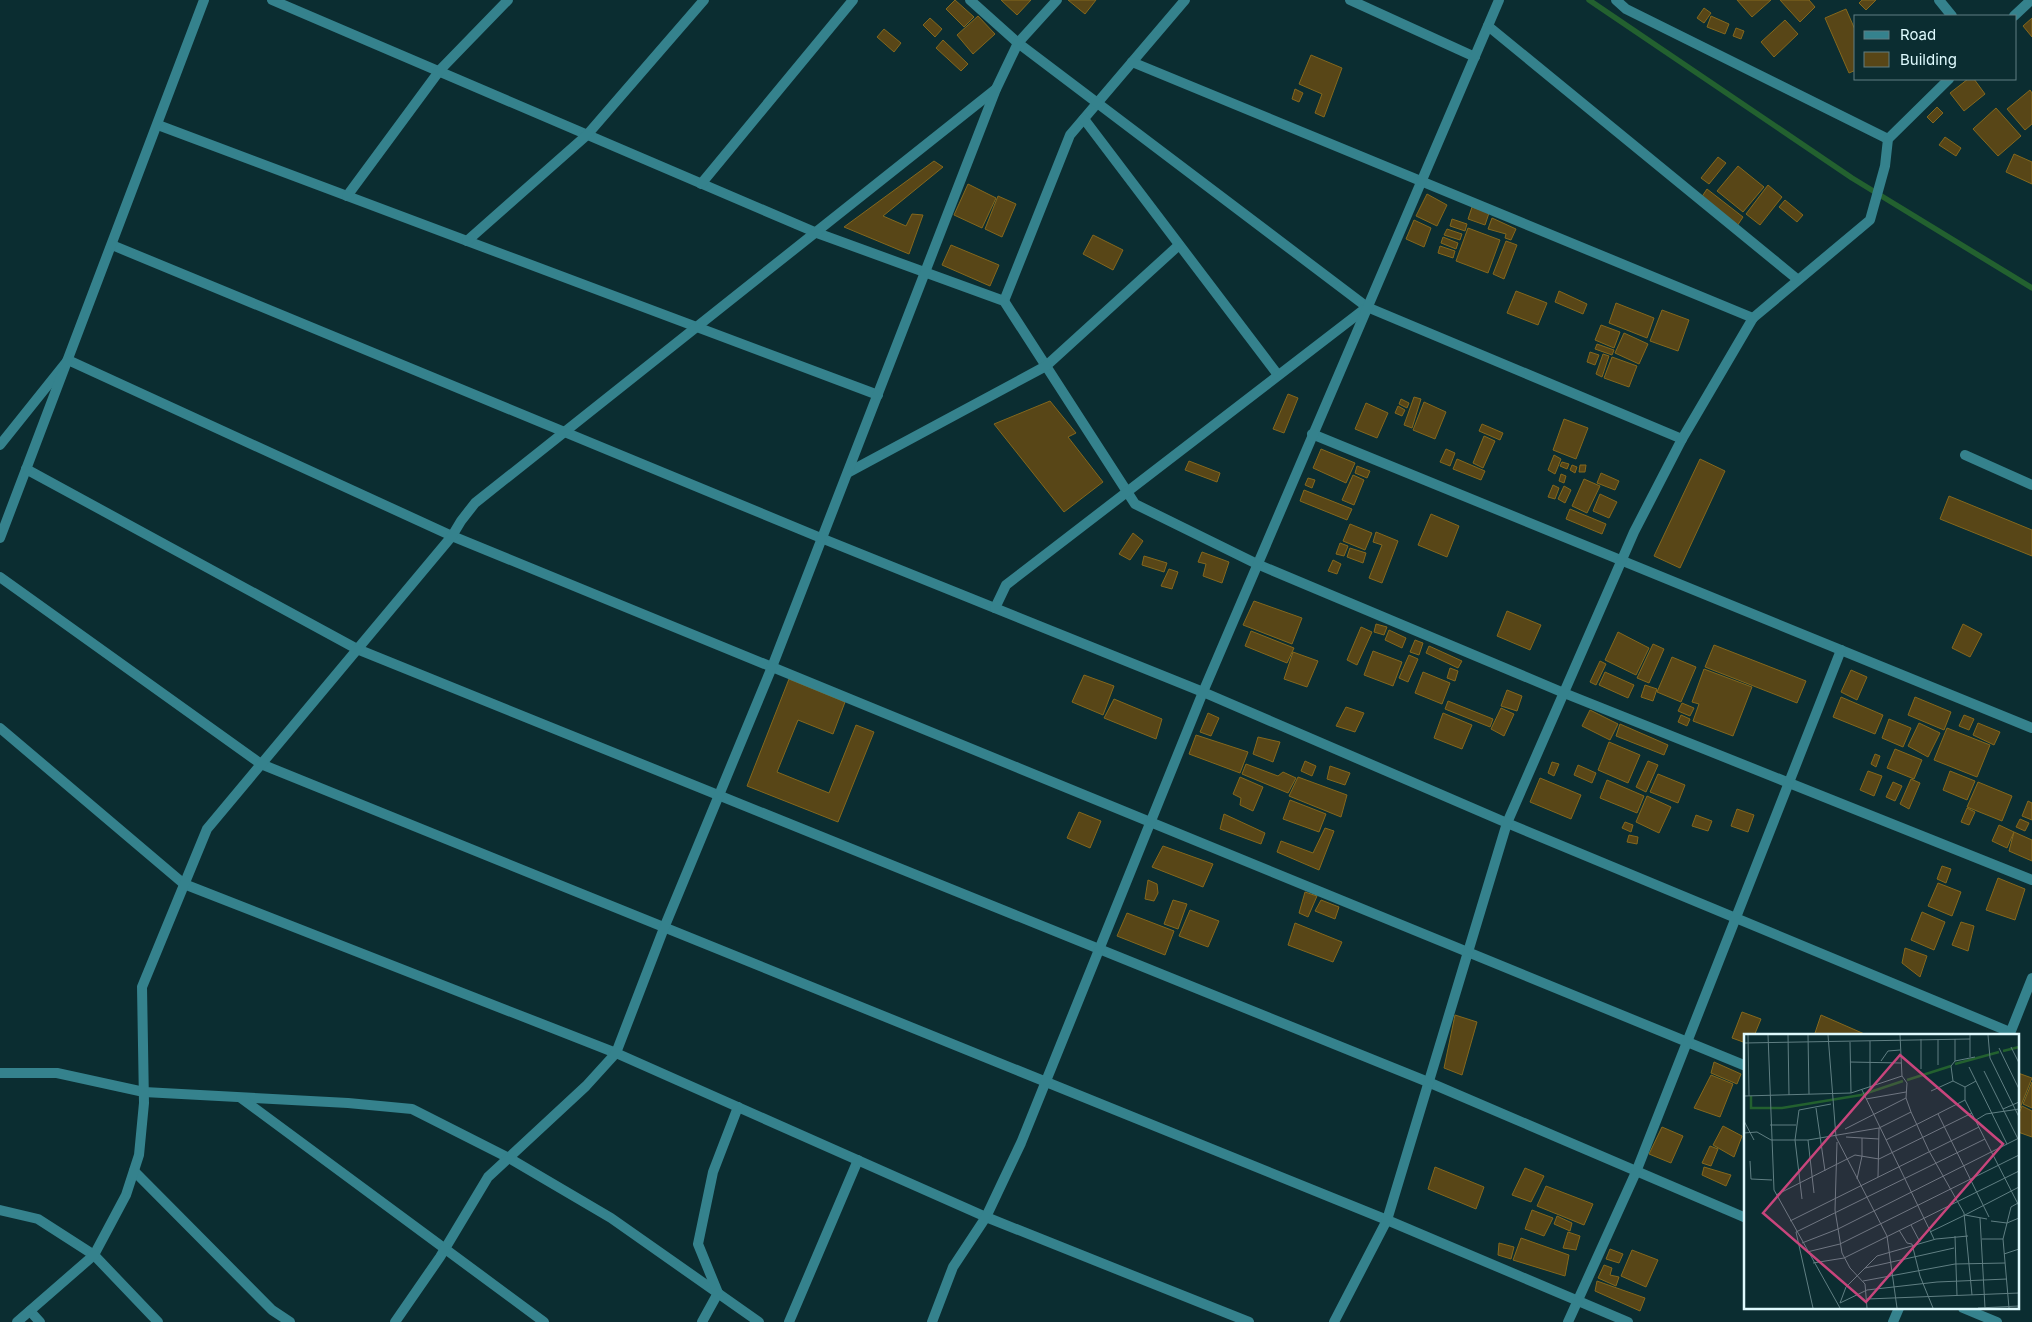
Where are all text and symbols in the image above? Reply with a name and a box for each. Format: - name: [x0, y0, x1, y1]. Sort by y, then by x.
- legend: [1854, 15, 2017, 80]
- text: Road: [1900, 25, 1936, 44]
- text: Building: [1900, 50, 1957, 69]
- inset map: [1744, 1034, 2020, 1310]

